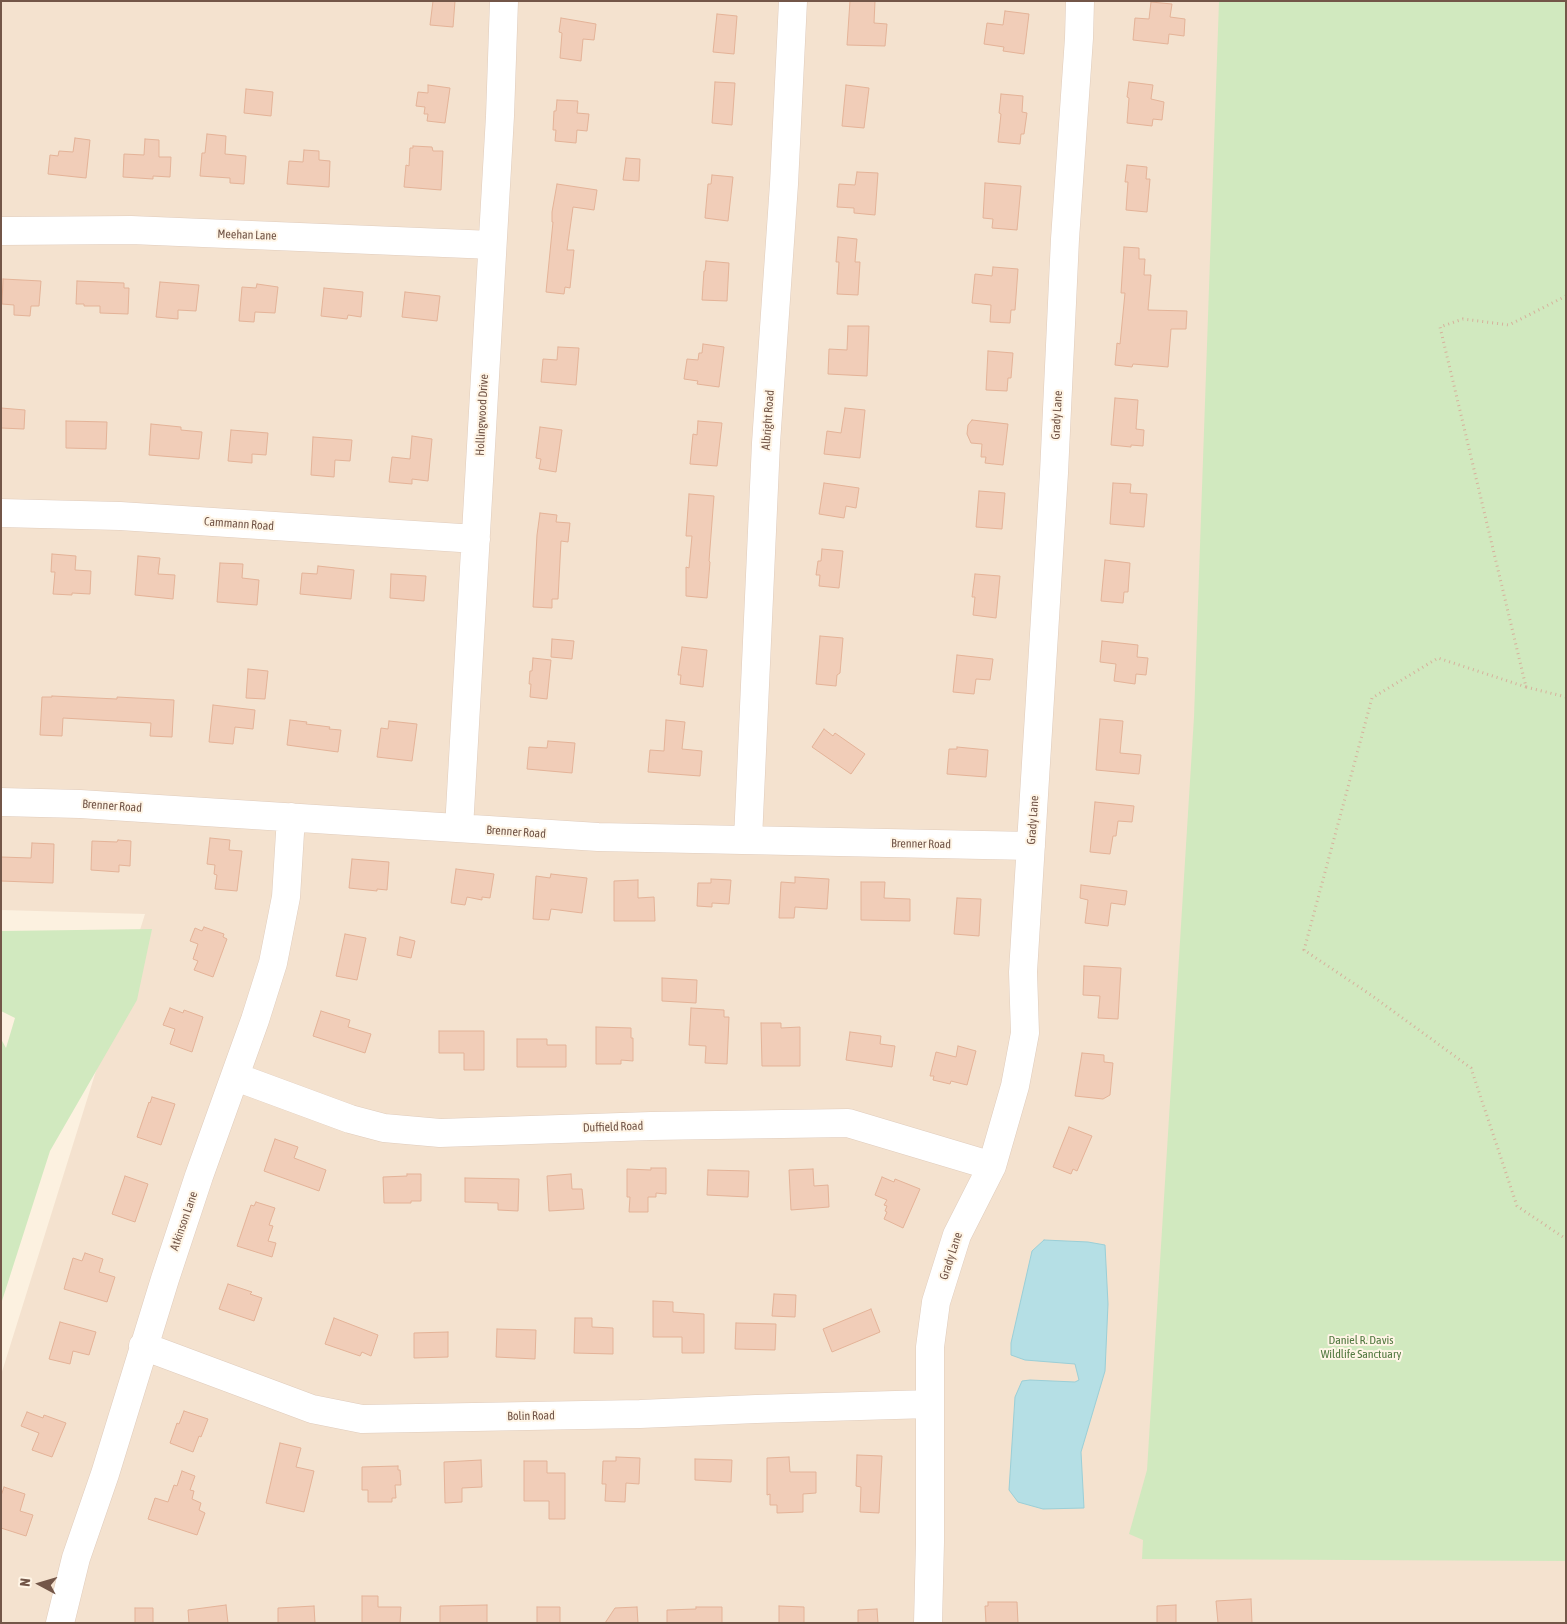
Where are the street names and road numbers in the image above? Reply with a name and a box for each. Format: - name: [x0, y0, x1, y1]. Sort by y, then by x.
- street label: Meehan Lane: [217, 227, 277, 243]
- street label: Hollingwood Drive: [473, 374, 491, 456]
- street label: Albright Road: [759, 390, 777, 450]
- street label: Grady Lane: [1049, 390, 1065, 440]
- street label: Cammann Road: [204, 514, 274, 534]
- street label: Grady Lane: [1024, 795, 1042, 845]
- street label: Brenner Road: [82, 797, 142, 815]
- street label: Brenner Road: [486, 823, 546, 841]
- street label: Brenner Road: [891, 836, 951, 852]
- street label: Duffield Road: [583, 1119, 643, 1135]
- street label: Atkinson Lane: [167, 1190, 201, 1252]
- street label: Grady Lane: [937, 1230, 965, 1282]
- street label: Bolin Road: [507, 1408, 555, 1424]

